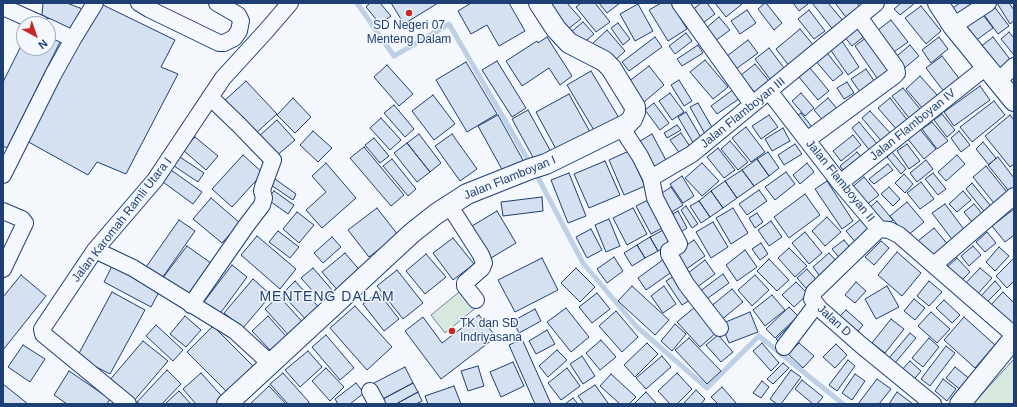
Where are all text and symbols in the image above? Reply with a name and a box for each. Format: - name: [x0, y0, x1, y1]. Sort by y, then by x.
- marker: SD Negeri 07 Menteng Dalam: [404, 8, 414, 18]
- north arrow: [16, 16, 56, 56]
- place label: SD Negeri 07 Menteng Dalam: [367, 19, 451, 47]
- text: N: [36, 37, 50, 52]
- street label: Jalan Flamboyan III: [698, 74, 788, 152]
- street label: Jalan Flamboyan IV: [867, 86, 959, 164]
- street label: Jalan Flamboyan II: [803, 137, 877, 225]
- street label: Jalan Flamboyan I: [462, 153, 558, 203]
- street label: Jalan Karomah Ramli Utara I: [69, 155, 175, 285]
- district label: MENTENG DALAM: [259, 289, 395, 305]
- street label: Jalan D: [814, 302, 854, 340]
- place label: TK dan SD Indriyasana: [460, 317, 522, 345]
- marker: TK dan SD Indriyasana: [447, 326, 457, 336]

